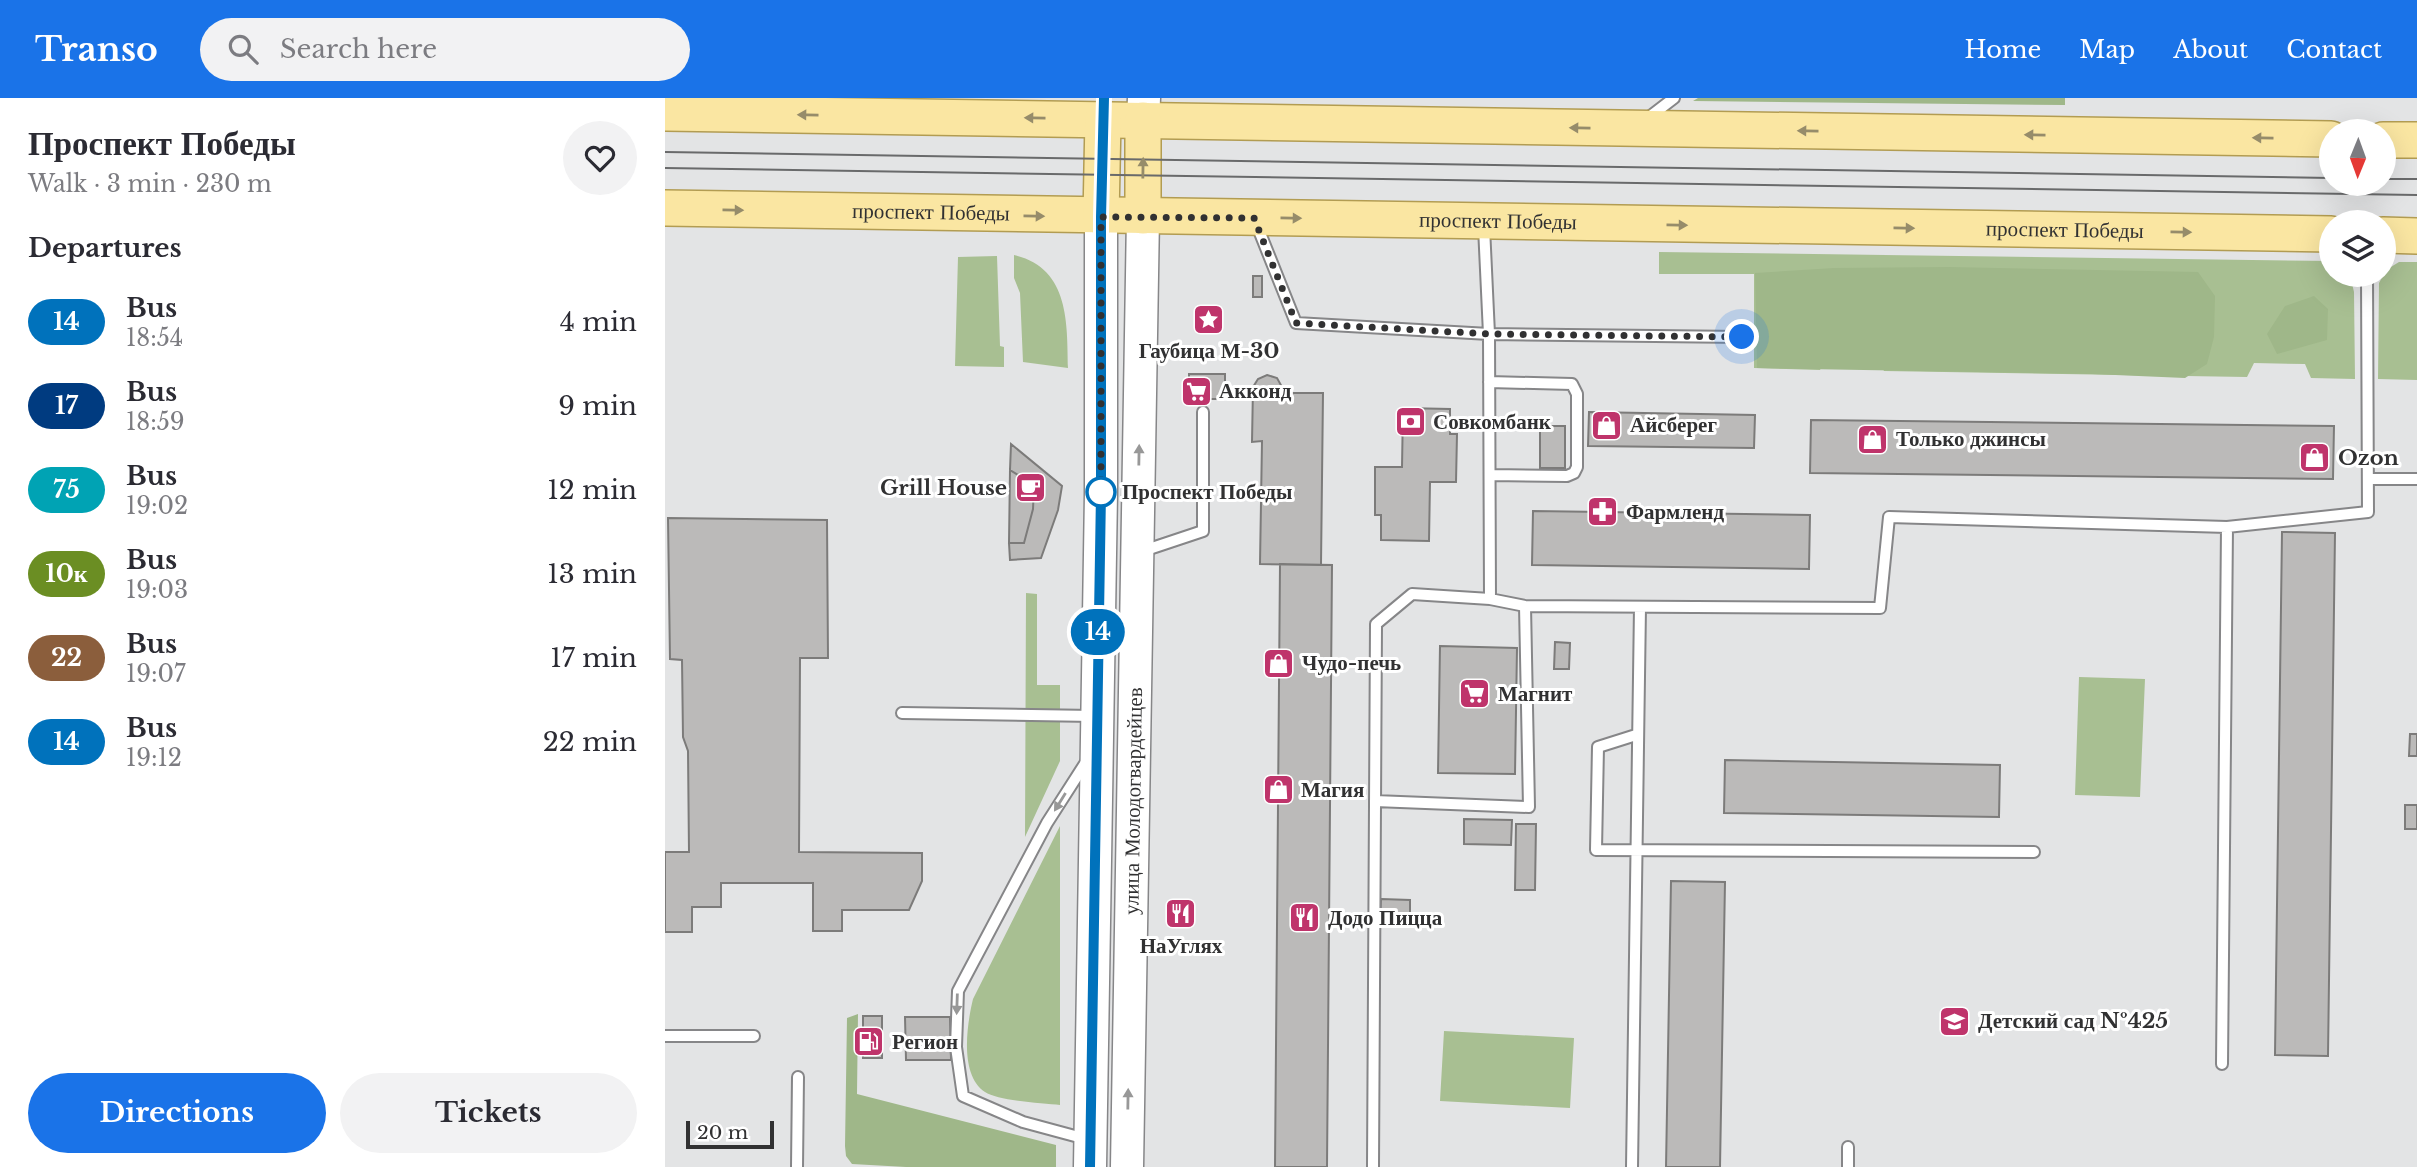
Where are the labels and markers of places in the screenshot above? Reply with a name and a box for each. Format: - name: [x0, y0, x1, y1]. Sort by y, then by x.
- place icon: Гаубица М-30: [1192, 302, 1226, 336]
- place label: Гаубица М-30: [1139, 338, 1279, 364]
- supermarket icon: Акконд: [1179, 374, 1213, 408]
- place label: Акконд: [1219, 378, 1292, 404]
- bank icon: Совкомбанк: [1393, 405, 1427, 439]
- shop icon: Айсберег: [1590, 408, 1624, 442]
- place label: Совкомбанк: [1433, 409, 1552, 435]
- place label: Айсберег: [1630, 412, 1717, 438]
- shop icon: Только джинсы: [1856, 422, 1890, 456]
- place label: Только джинсы: [1896, 426, 2046, 452]
- shop icon: Ozon: [2298, 441, 2332, 475]
- place label: Ozon: [2338, 445, 2399, 471]
- cafe icon: Grill House: [1013, 471, 1047, 505]
- place label: Grill House: [880, 475, 1007, 501]
- marker: Проспект Победы: [1086, 477, 1116, 507]
- place label: Проспект Победы: [1122, 479, 1292, 505]
- pharmacy icon: Фармленд: [1586, 495, 1620, 529]
- place label: Фармленд: [1626, 499, 1724, 525]
- shop icon: Чудо-печь: [1262, 646, 1296, 680]
- place label: Чудо-печь: [1302, 650, 1401, 676]
- supermarket icon: Магнит: [1458, 677, 1492, 711]
- place label: Магнит: [1498, 681, 1573, 707]
- shop icon: Магия: [1261, 773, 1295, 807]
- place label: Магия: [1301, 777, 1364, 803]
- restaurant icon: НаУглях: [1164, 897, 1198, 931]
- restaurant icon: Додо Пицца: [1288, 901, 1322, 935]
- place label: Додо Пицца: [1328, 905, 1443, 931]
- place label: НаУглях: [1140, 933, 1223, 959]
- school or university icon: Детский сад №425: [1938, 1004, 1972, 1038]
- place label: Детский сад №425: [1978, 1008, 2168, 1034]
- fuel station icon: Регион: [852, 1025, 886, 1059]
- place label: Регион: [892, 1029, 958, 1055]

